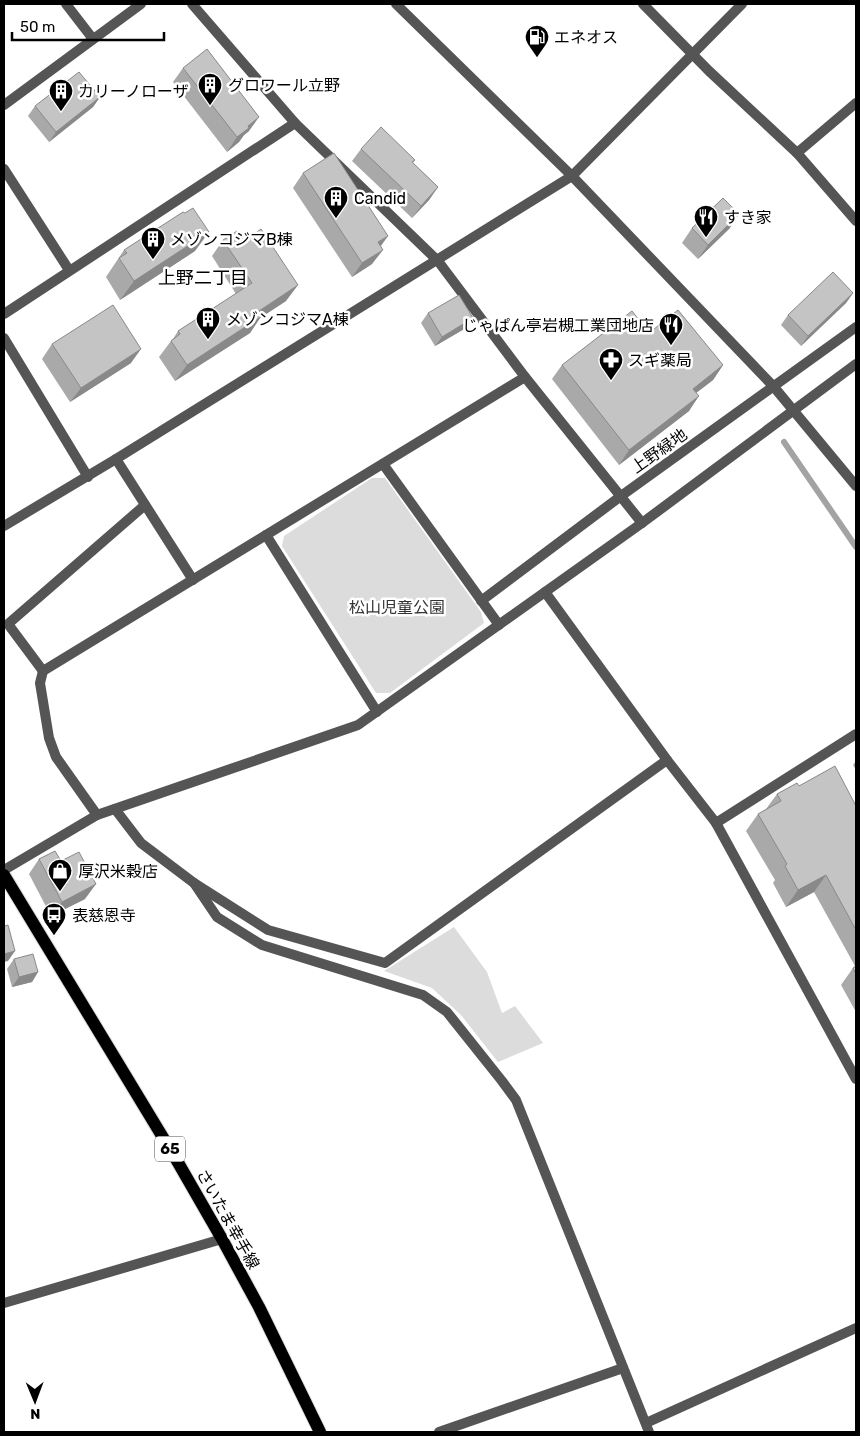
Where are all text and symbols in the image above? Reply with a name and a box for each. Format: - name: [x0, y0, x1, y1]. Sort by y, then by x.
- scale bar: [12, 10, 165, 42]
- text: 50 m: [20, 18, 55, 36]
- fuel station icon: エネオス: [524, 24, 550, 58]
- place label: エネオス: [554, 28, 618, 47]
- building icon: グロワール立野: [197, 72, 223, 106]
- place label: グロワール立野: [228, 76, 340, 95]
- building icon: カリーノローザ: [48, 78, 74, 112]
- place label: カリーノローザ: [78, 82, 189, 101]
- building icon: Candid: [323, 185, 349, 219]
- place label: Candid: [354, 189, 406, 208]
- restaurant icon: すき家: [693, 204, 719, 238]
- place label: すき家: [724, 208, 772, 227]
- building icon: メゾンコジマB棟: [140, 226, 166, 260]
- place label: メゾンコジマB棟: [170, 230, 293, 249]
- district label: 上野二丁目: [158, 267, 248, 289]
- building icon: メゾンコジマA棟: [195, 306, 221, 340]
- place label: メゾンコジマA棟: [226, 310, 349, 329]
- restaurant icon: じゃぱん亭岩槻工業団地店: [658, 312, 684, 346]
- place label: じゃぱん亭岩槻工業団地店: [462, 316, 654, 335]
- pharmacy icon: スギ薬局: [598, 347, 624, 381]
- place label: スギ薬局: [628, 351, 692, 370]
- street label: 上野緑地: [627, 425, 691, 477]
- park label: 松山児童公園: [349, 598, 445, 617]
- shop icon: 厚沢米穀店: [47, 858, 73, 892]
- place label: 厚沢米穀店: [78, 862, 158, 881]
- bus stop icon: 表慈恩寺: [41, 902, 67, 936]
- place label: 表慈恩寺: [72, 906, 136, 925]
- road number: 65: [155, 1136, 185, 1162]
- street label: さいたま幸手線: [193, 1166, 263, 1272]
- north arrow: [10, 1376, 60, 1426]
- text: N: [30, 1405, 40, 1422]

